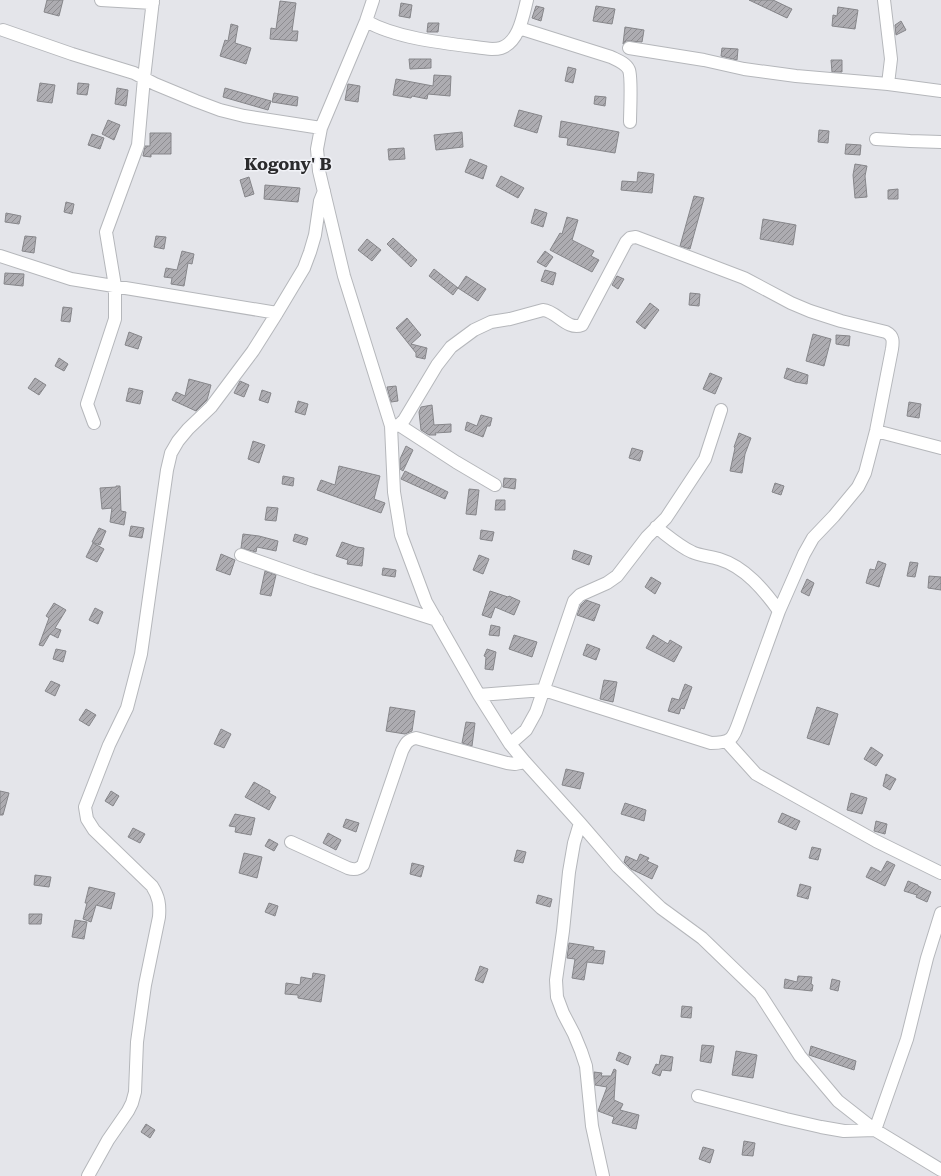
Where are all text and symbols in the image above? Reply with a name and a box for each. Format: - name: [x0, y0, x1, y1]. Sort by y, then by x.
- district label: Kogony' B: [244, 154, 332, 174]

